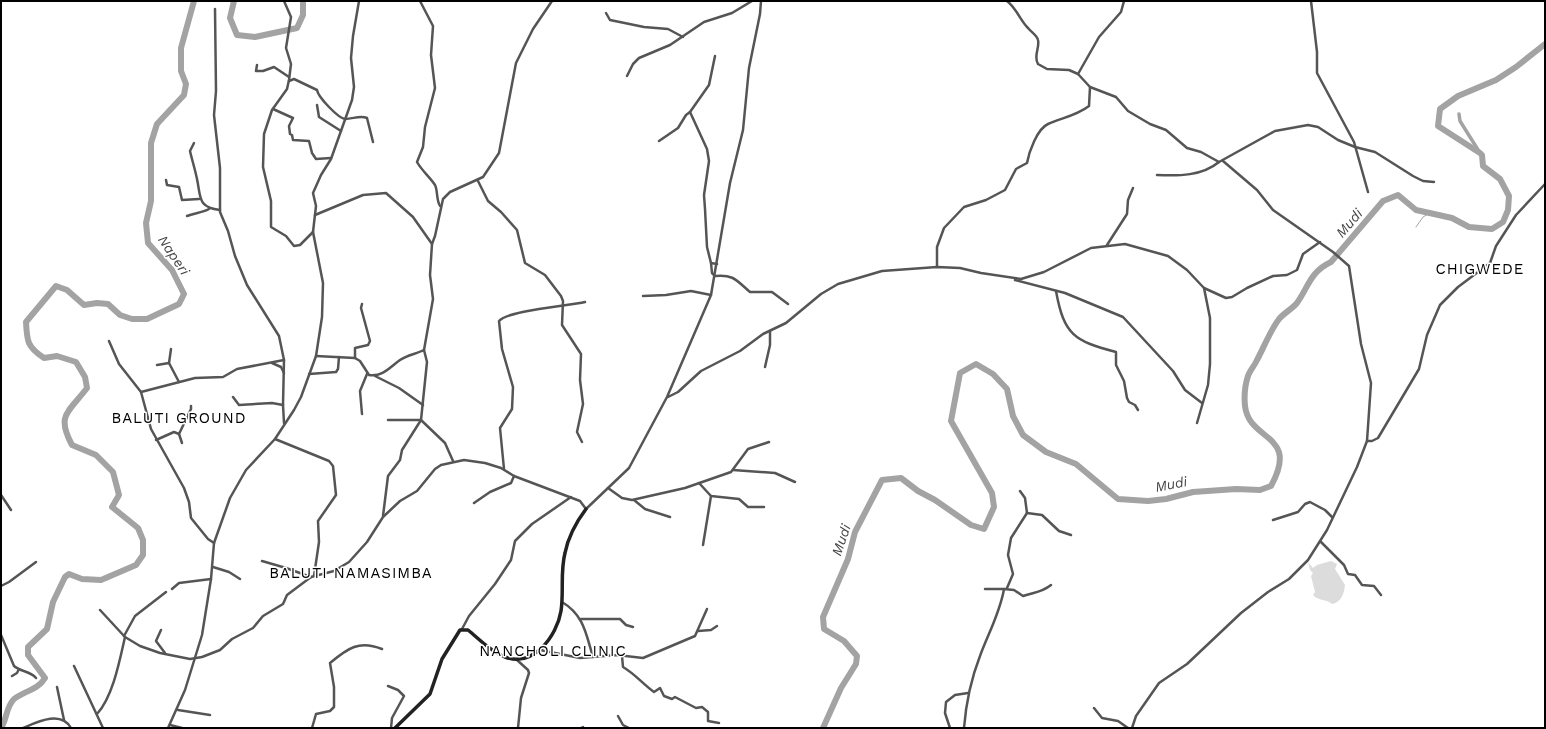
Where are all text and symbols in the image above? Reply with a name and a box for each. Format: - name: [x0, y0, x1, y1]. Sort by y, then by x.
- water label: Mudi: [1332, 205, 1366, 240]
- water label: Naperi: [155, 232, 193, 278]
- district label: CHIGWEDE: [1436, 260, 1524, 278]
- district label: BALUTI GROUND: [112, 409, 246, 427]
- water label: Mudi: [1154, 473, 1189, 495]
- water label: Mudi: [828, 522, 854, 558]
- district label: BALUTI NAMASIMBA: [269, 564, 433, 582]
- district label: NANCHOLI CLINIC: [479, 642, 627, 660]

